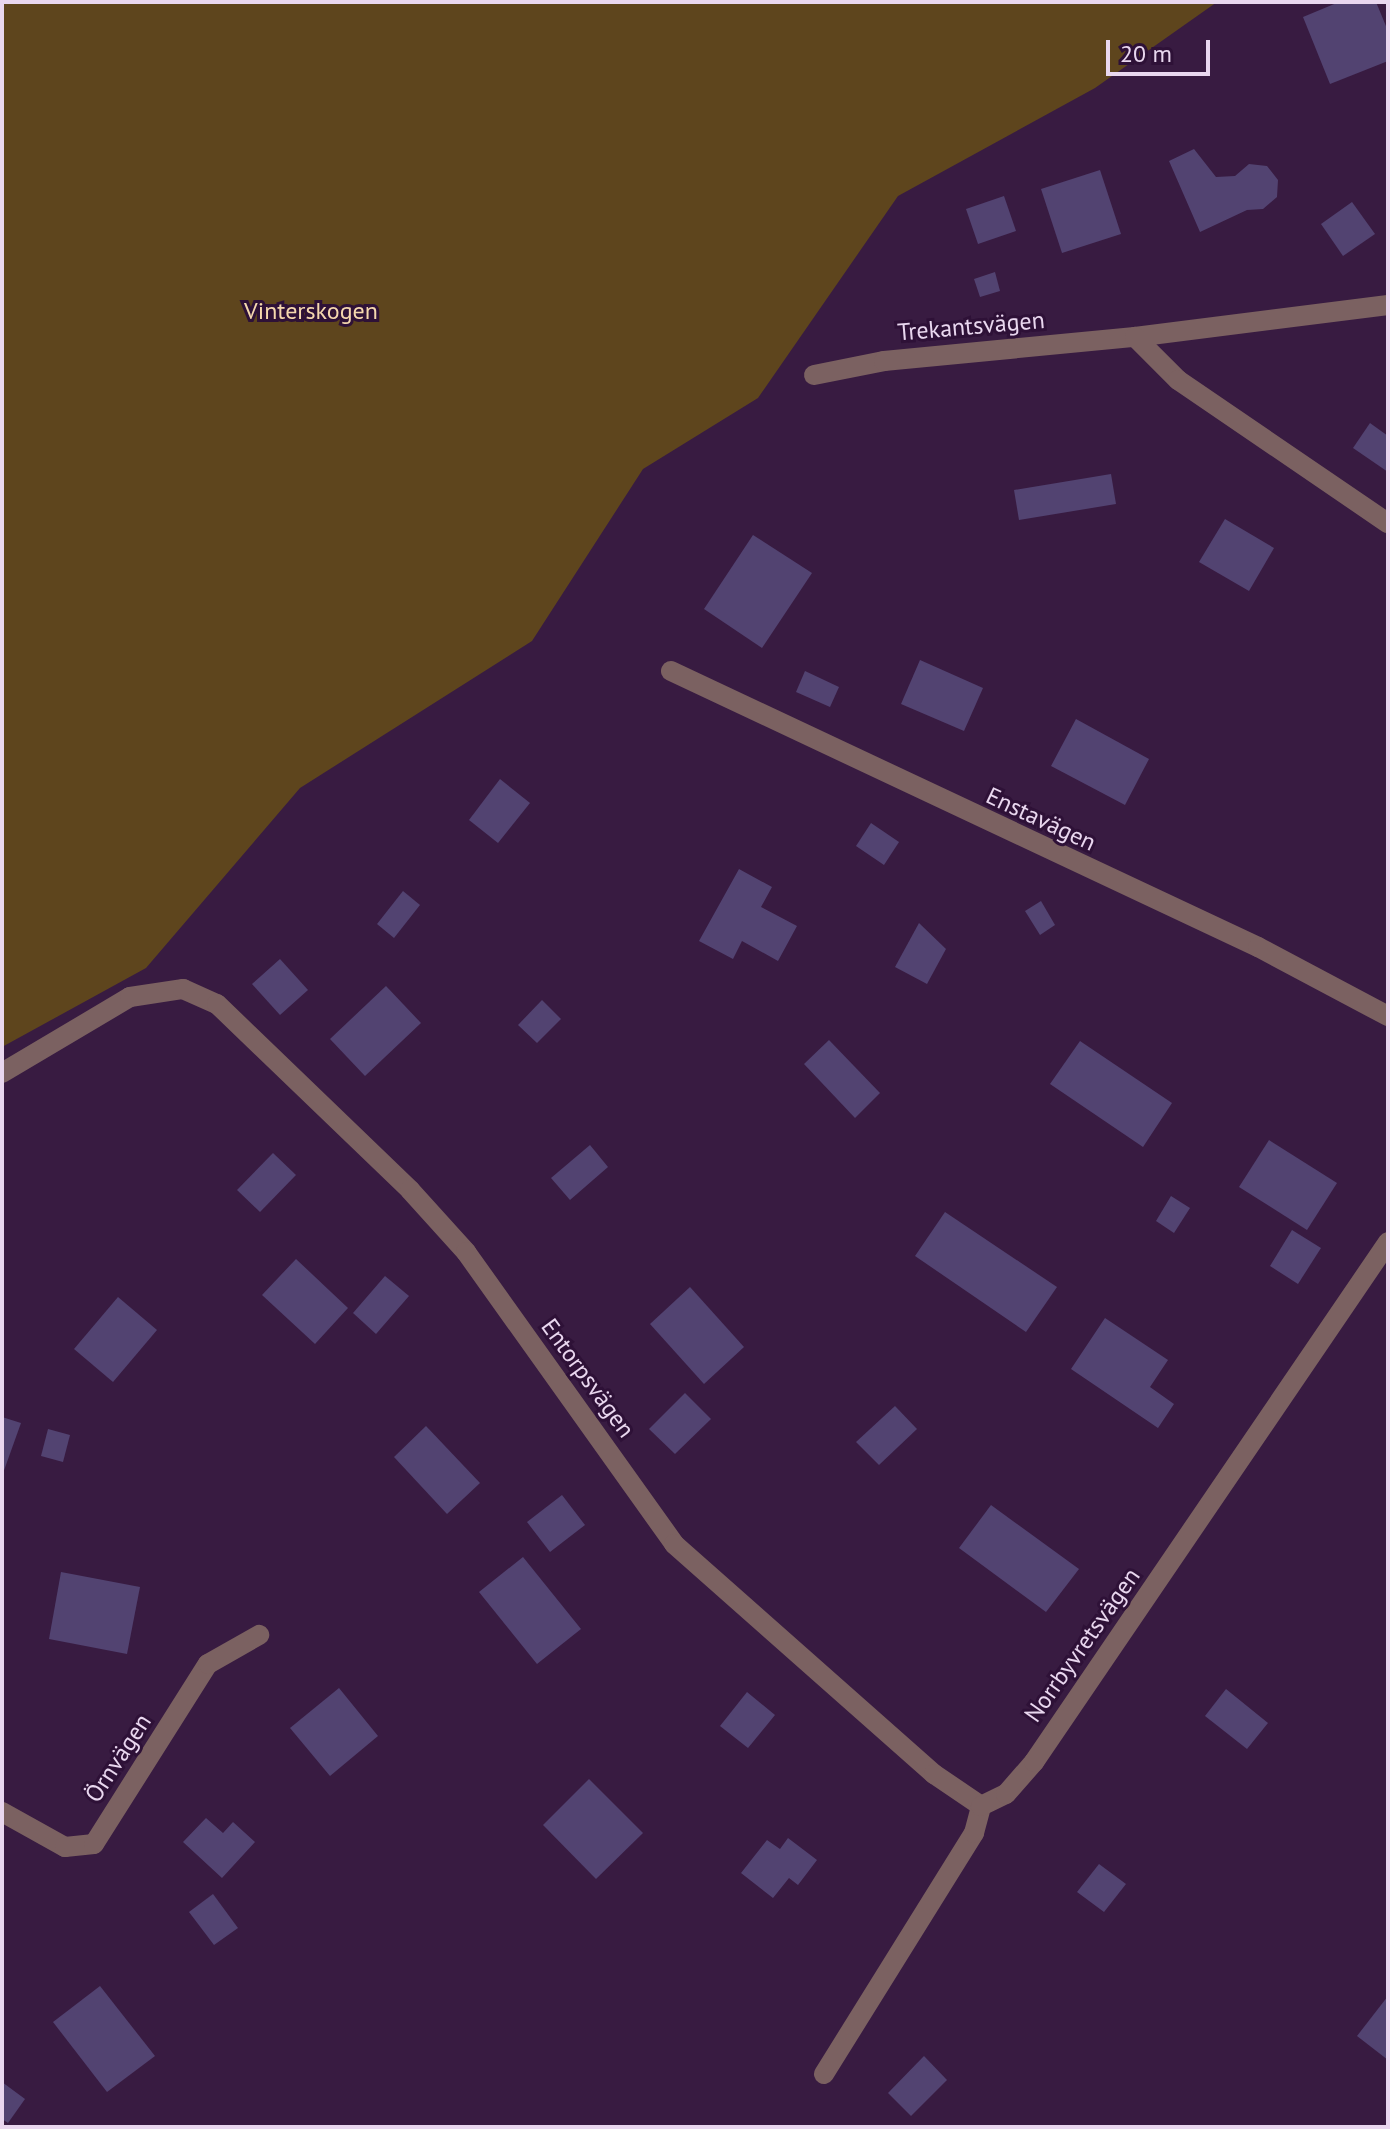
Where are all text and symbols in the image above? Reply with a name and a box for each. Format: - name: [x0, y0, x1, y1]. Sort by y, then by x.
- scale bar: [1110, 24, 1214, 74]
- text: 20 m: [1120, 38, 1172, 69]
- park label: Vinterskogen: [244, 297, 378, 325]
- street label: Trekantsvägen: [896, 305, 1046, 347]
- street label: Enstavägen: [982, 781, 1100, 857]
- street label: Entorpsvägen: [535, 1313, 641, 1443]
- street label: Norrbyvretsvägen: [1018, 1563, 1146, 1727]
- street label: Örnvägen: [79, 1708, 157, 1808]

